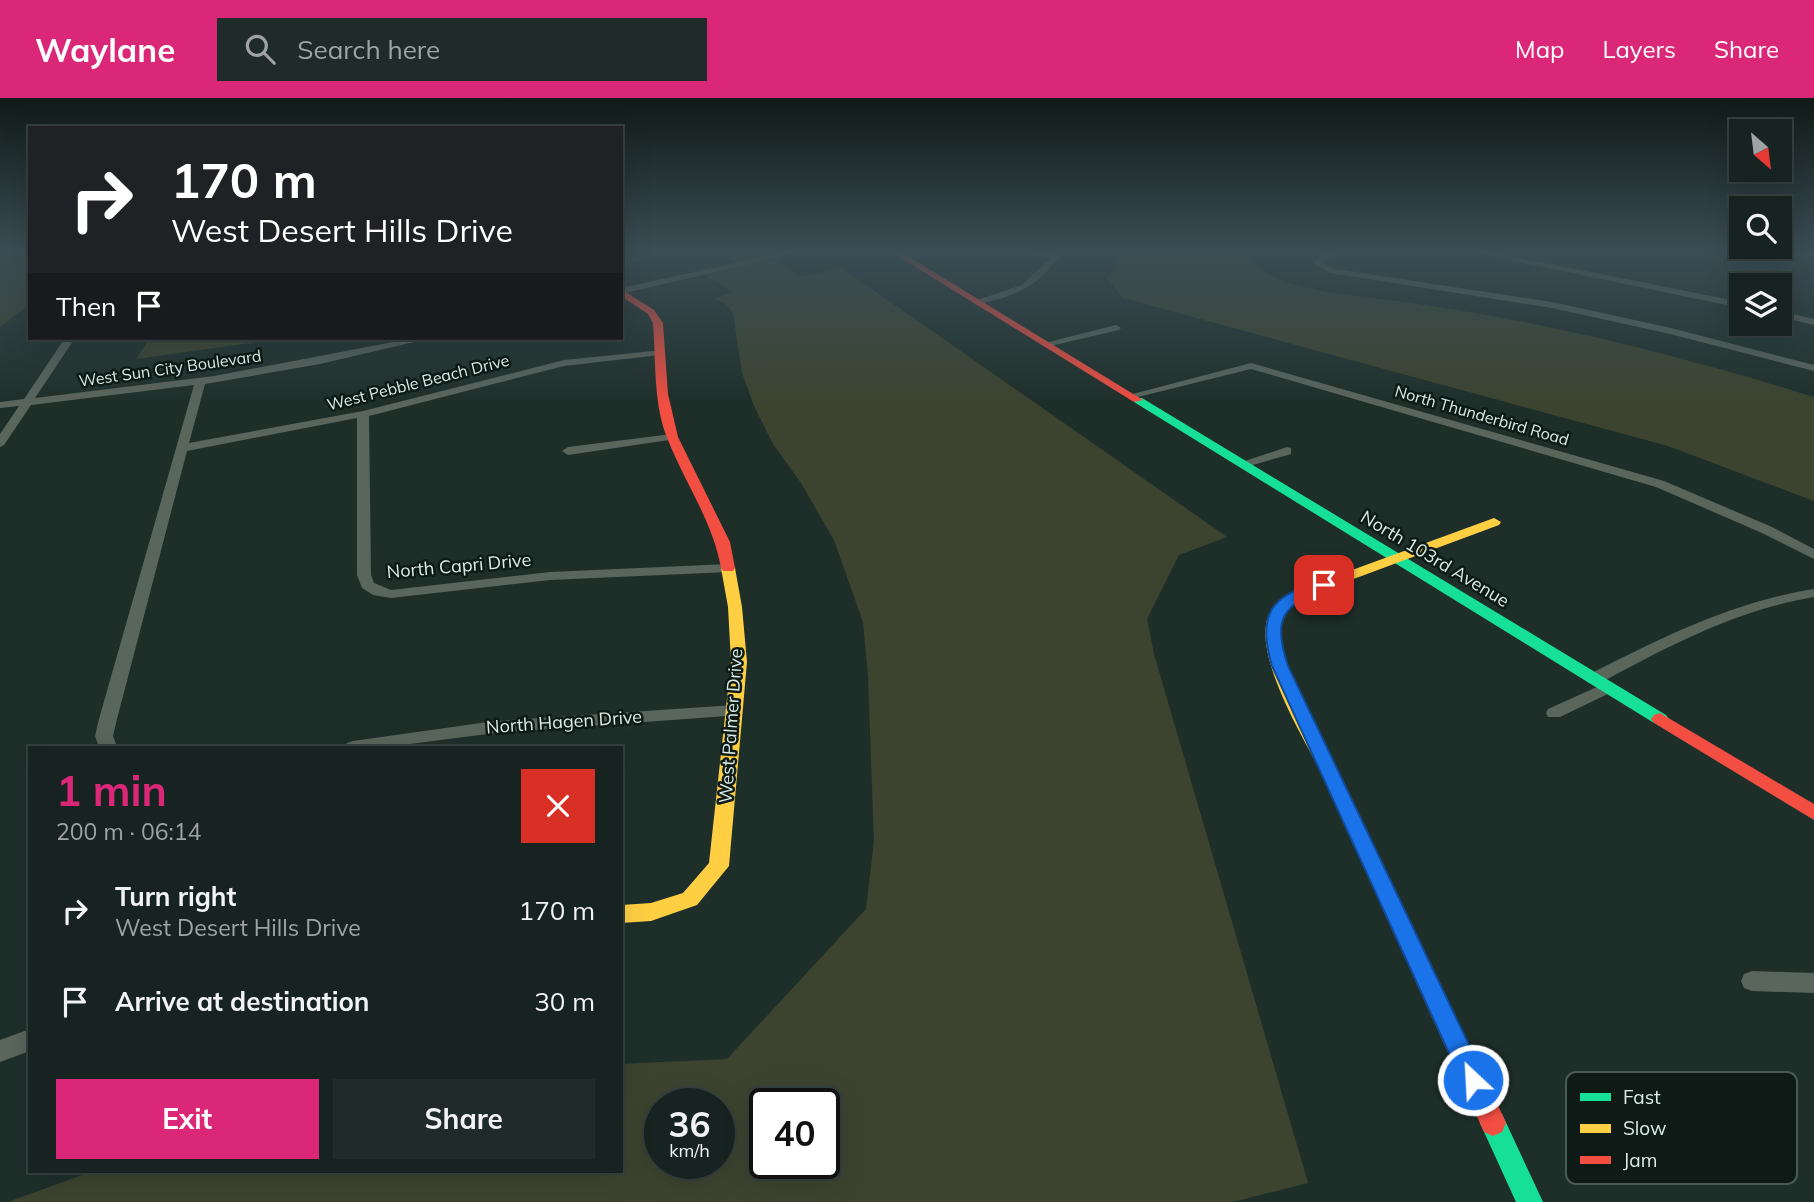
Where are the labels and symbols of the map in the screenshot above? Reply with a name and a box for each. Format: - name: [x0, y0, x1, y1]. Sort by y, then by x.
- north arrow: [1729, 119, 1792, 182]
- street label: West Sun City Boulevard: [78, 345, 262, 391]
- street label: West Pebble Beach Drive: [325, 350, 511, 414]
- street label: North Thunderbird Road: [1393, 381, 1571, 449]
- street label: North 103rd Avenue: [1357, 505, 1514, 612]
- street label: North Capri Drive: [386, 548, 532, 583]
- pin: [1294, 555, 1354, 615]
- street label: West Palmer Drive: [714, 648, 747, 804]
- street label: North Hagen Drive: [485, 705, 643, 738]
- position arrow: [1436, 1043, 1510, 1117]
- legend: [1566, 1072, 1797, 1184]
- text: Fast: [1623, 1085, 1661, 1109]
- speed limit sign: 40: [749, 1088, 840, 1179]
- text: Slow: [1623, 1116, 1667, 1140]
- text: Jam: [1623, 1148, 1657, 1172]

